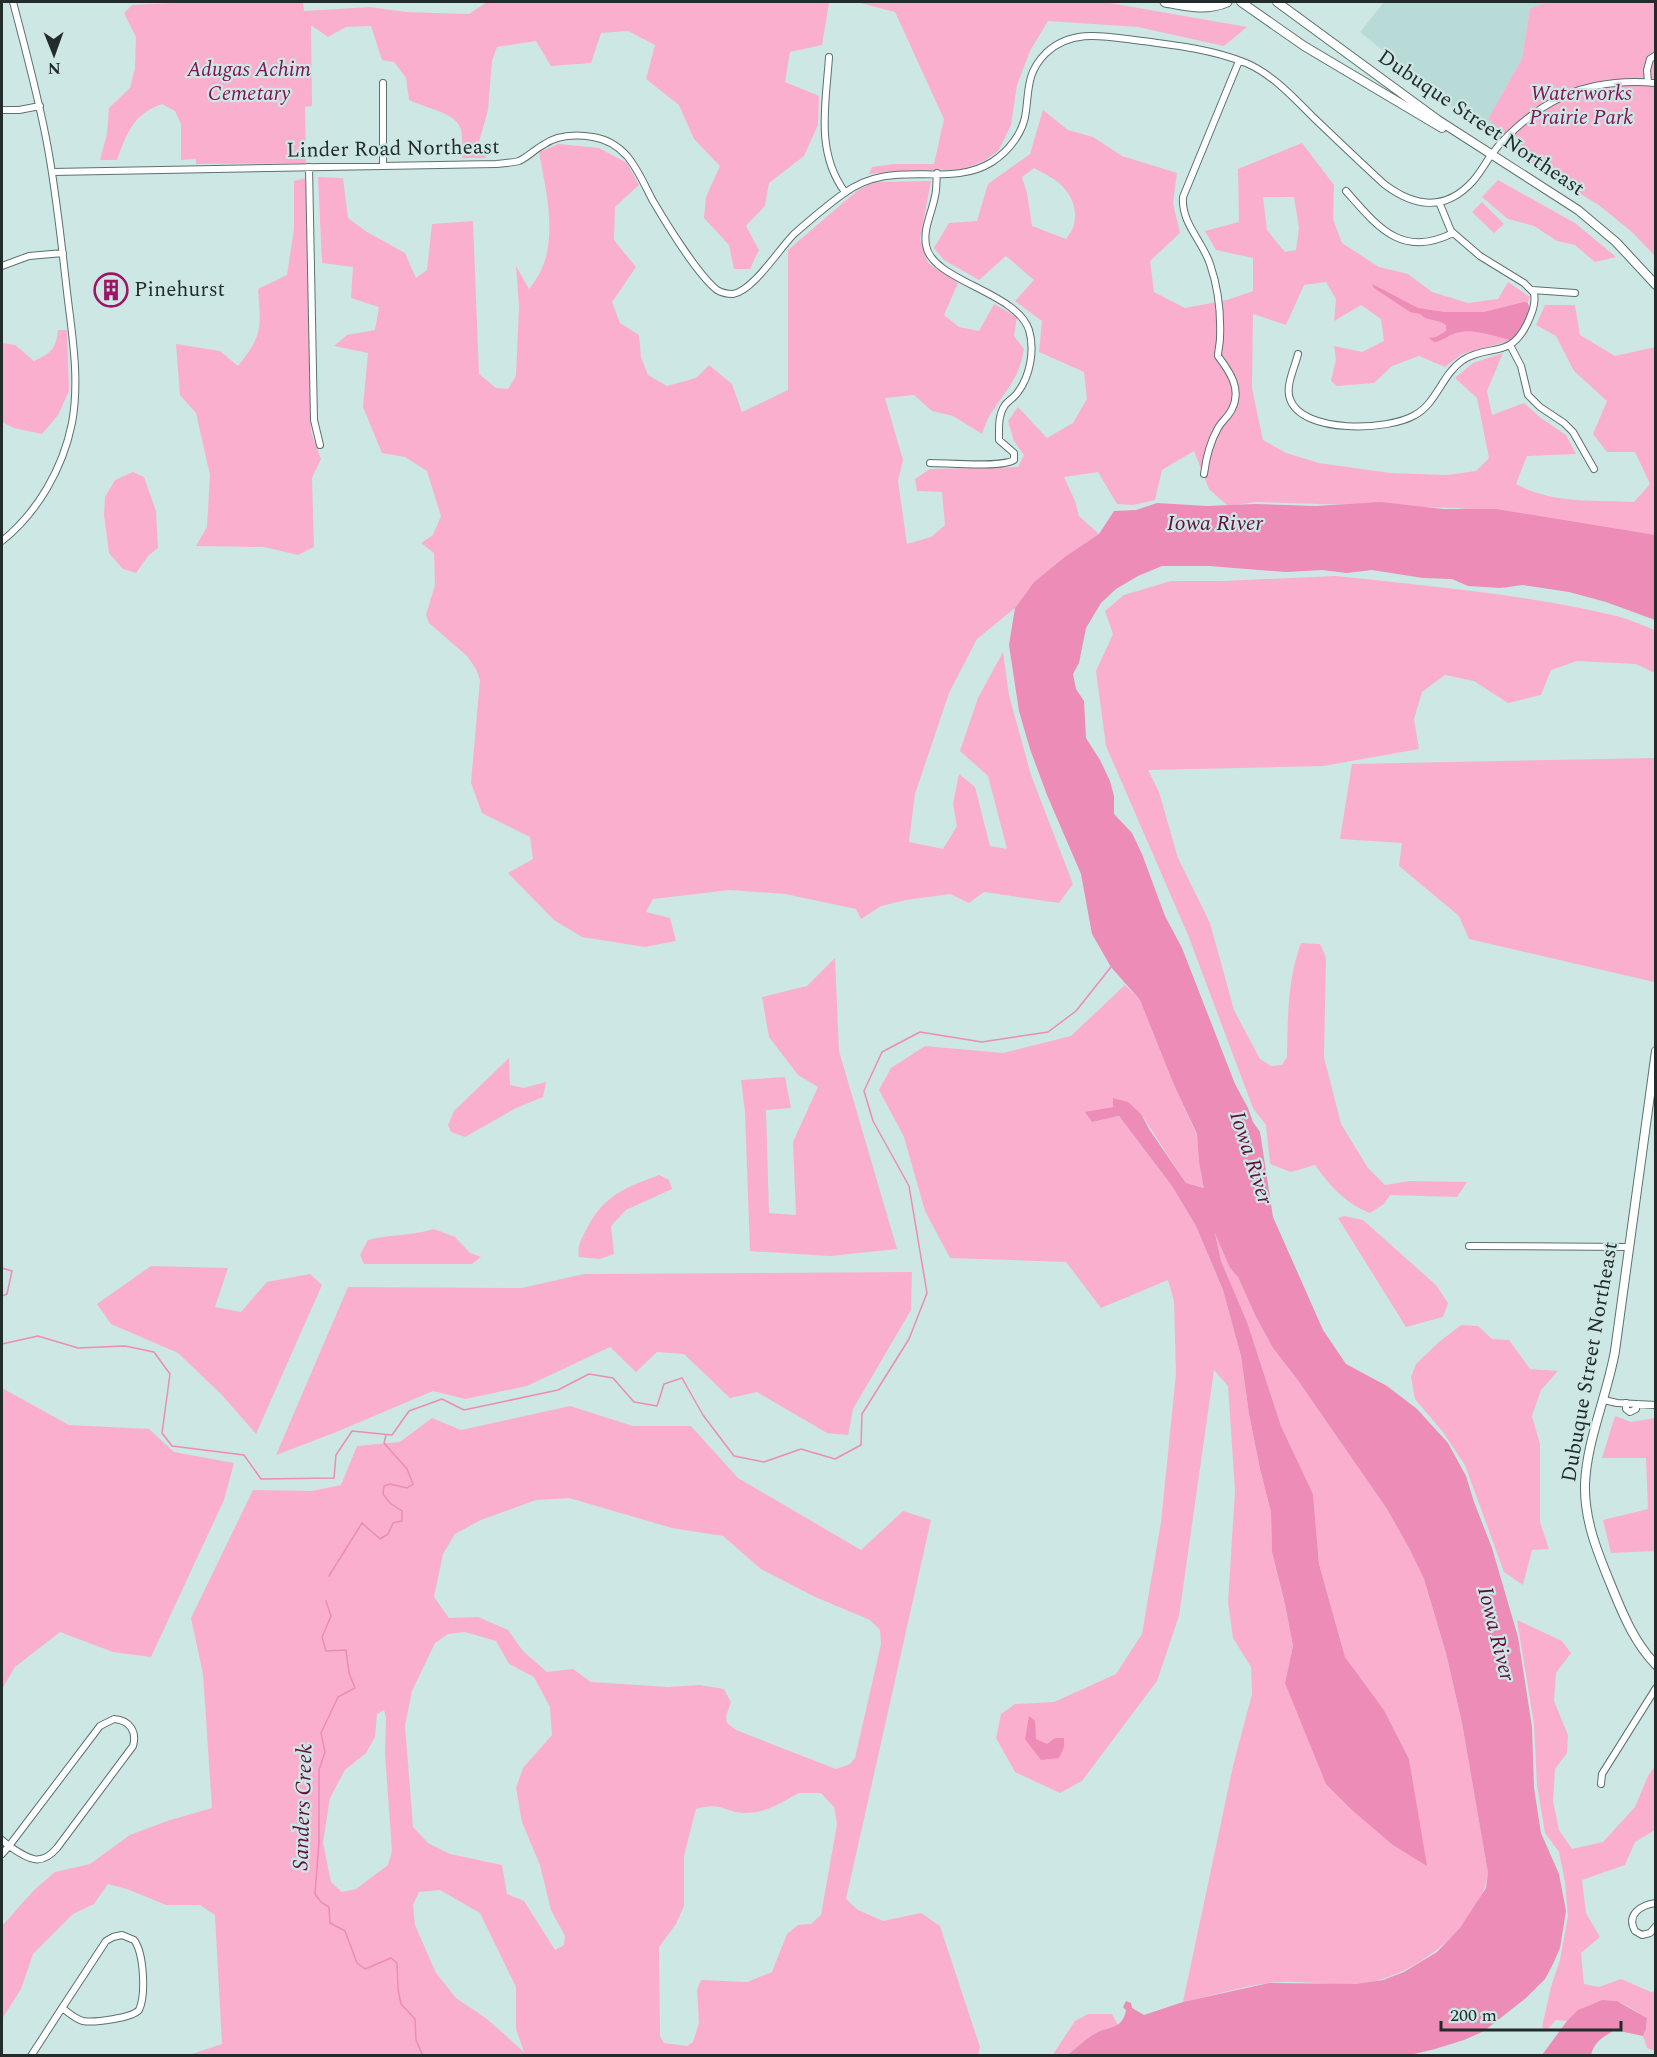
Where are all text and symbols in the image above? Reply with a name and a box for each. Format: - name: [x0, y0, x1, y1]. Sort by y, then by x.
- north arrow: [24, 24, 84, 84]
- street label: Dubuque Street Northeast: [1371, 42, 1591, 204]
- park label: Adugas Achim Cemetary: [186, 54, 311, 110]
- text: N: [48, 56, 61, 80]
- park label: Waterworks Prairie Park: [1529, 78, 1633, 134]
- street label: Linder Road Northeast: [286, 131, 500, 167]
- building icon: Pinehurst: [93, 272, 129, 308]
- place label: Pinehurst: [134, 274, 225, 306]
- water label: Iowa River: [1167, 507, 1263, 540]
- water label: Iowa River: [1220, 1107, 1282, 1209]
- street label: Dubuque Street Northeast: [1553, 1239, 1627, 1485]
- water label: Iowa River: [1468, 1583, 1524, 1685]
- water label: Sanders Creek: [284, 1743, 322, 1871]
- scale bar: [1441, 1994, 1621, 2032]
- text: 200 m: [1450, 2002, 1497, 2029]

